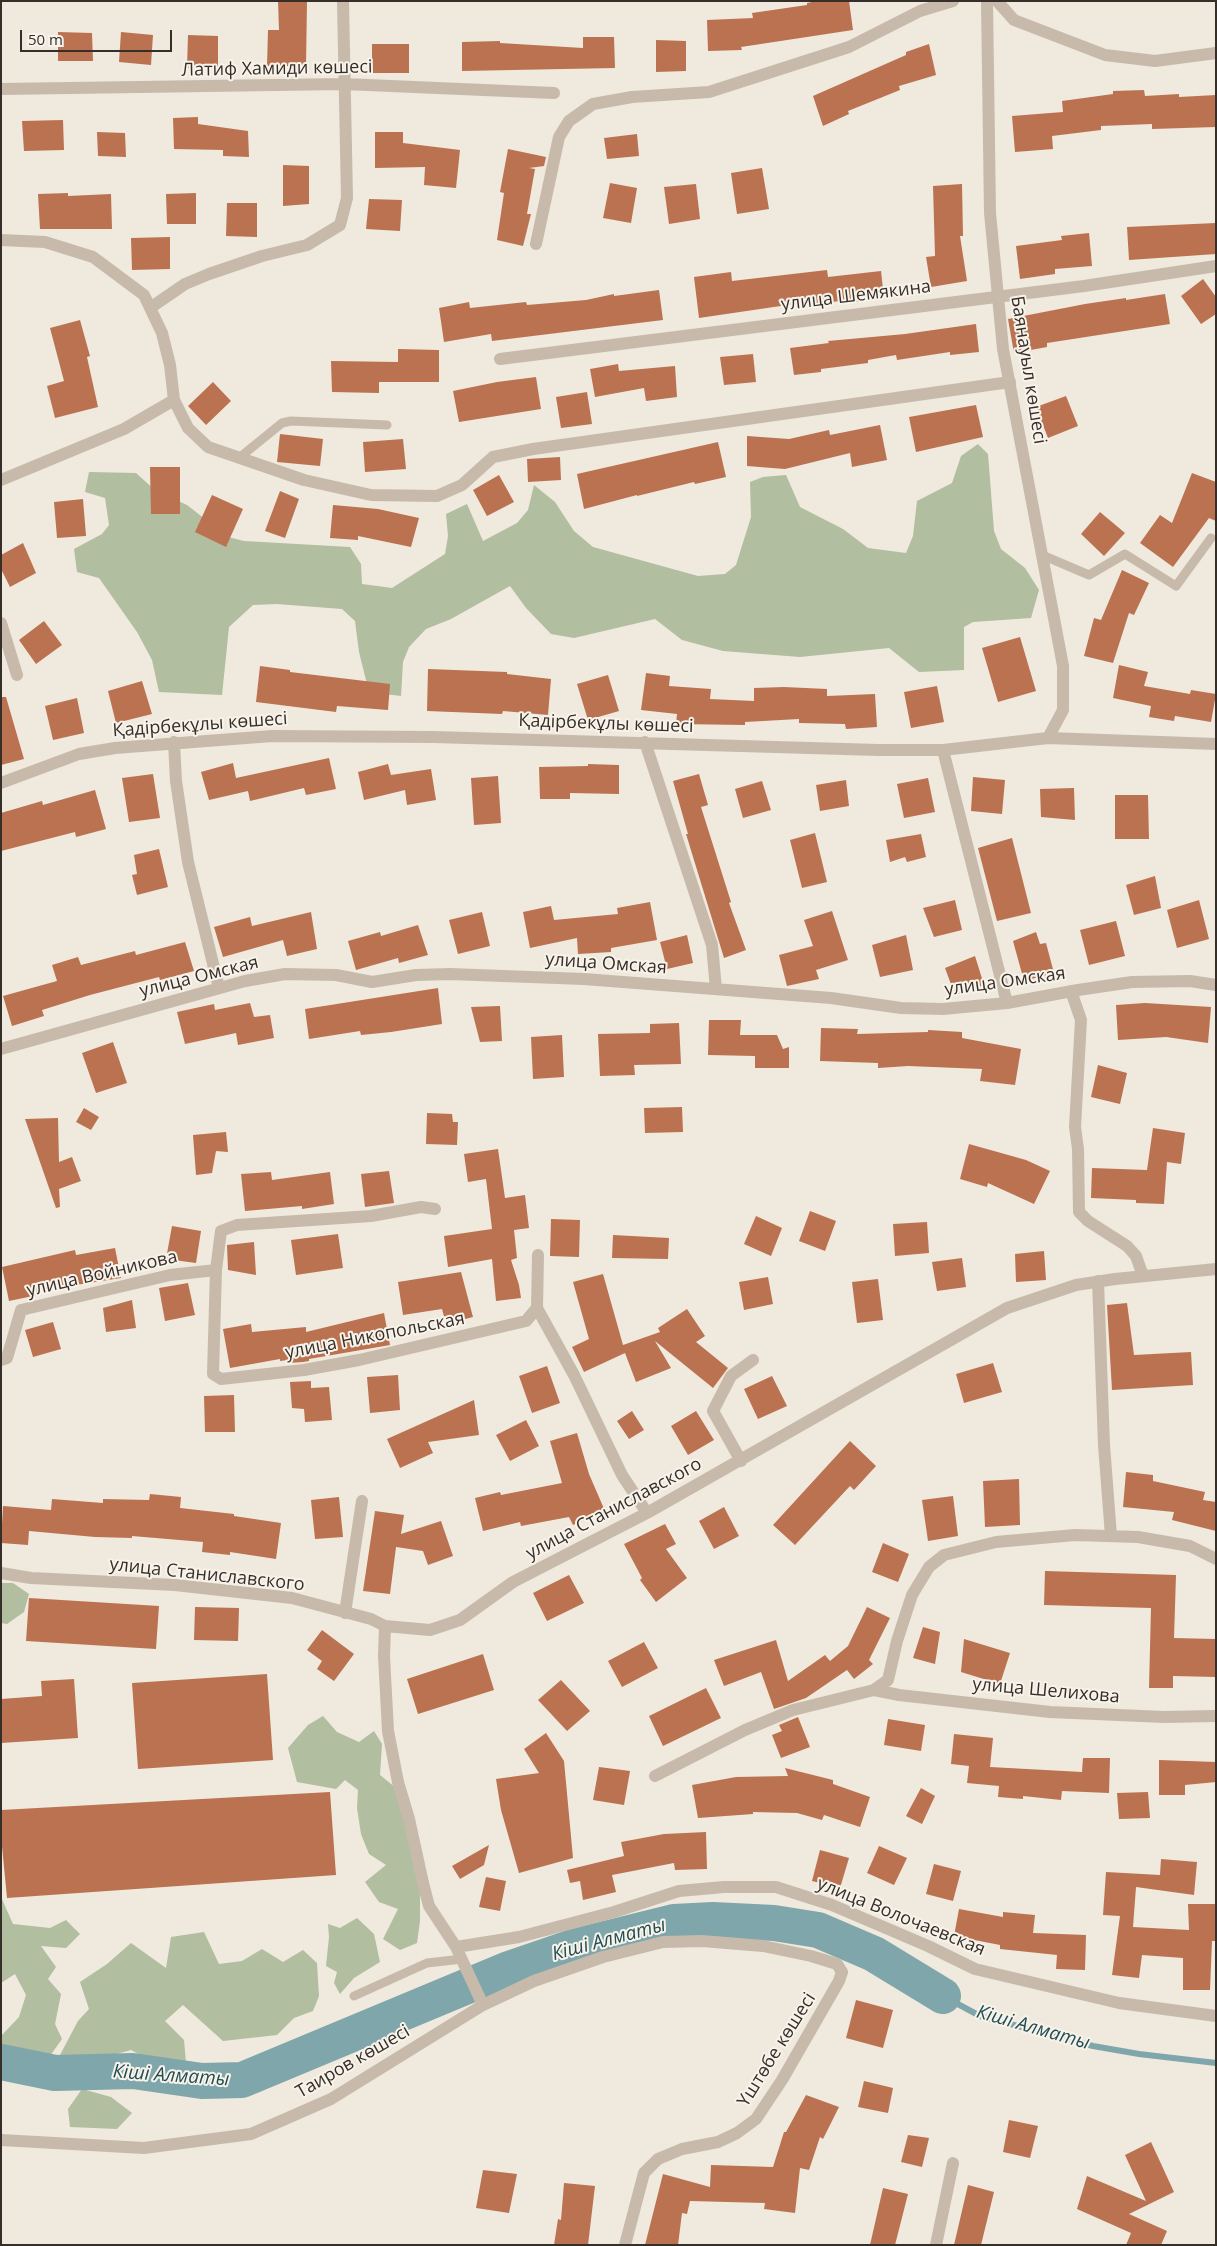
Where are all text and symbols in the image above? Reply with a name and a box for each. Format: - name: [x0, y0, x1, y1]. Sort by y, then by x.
- scale bar: [22, 20, 175, 52]
- text: 50 m: [28, 29, 63, 49]
- street label: Латиф Хамиди көшесі: [181, 57, 373, 81]
- street label: улица Шемякина: [780, 276, 932, 316]
- street label: Баянауыл көшесі: [1006, 294, 1050, 446]
- street label: Қадірбекұлы көшесі: [112, 708, 288, 742]
- street label: Қадірбекұлы көшесі: [518, 710, 694, 738]
- street label: улица Омская: [544, 949, 668, 979]
- street label: улица Омская: [137, 952, 261, 1002]
- street label: улица Омская: [943, 963, 1067, 1001]
- street label: улица Войникова: [25, 1246, 179, 1302]
- street label: улица Никопольская: [283, 1308, 467, 1364]
- street label: улица Станиславского: [522, 1453, 706, 1565]
- street label: улица Станиславского: [108, 1554, 306, 1596]
- street label: улица Шелихова: [971, 1674, 1121, 1708]
- street label: улица Волочаевская: [814, 1873, 988, 1961]
- water label: Кіші Алматы: [550, 1914, 668, 1966]
- street label: Үштөбе көшесі: [733, 1989, 821, 2111]
- water label: Кіші Алматы: [974, 2001, 1092, 2055]
- street label: Таиров көшесі: [292, 2021, 414, 2103]
- water label: Кіші Алматы: [112, 2061, 230, 2091]

